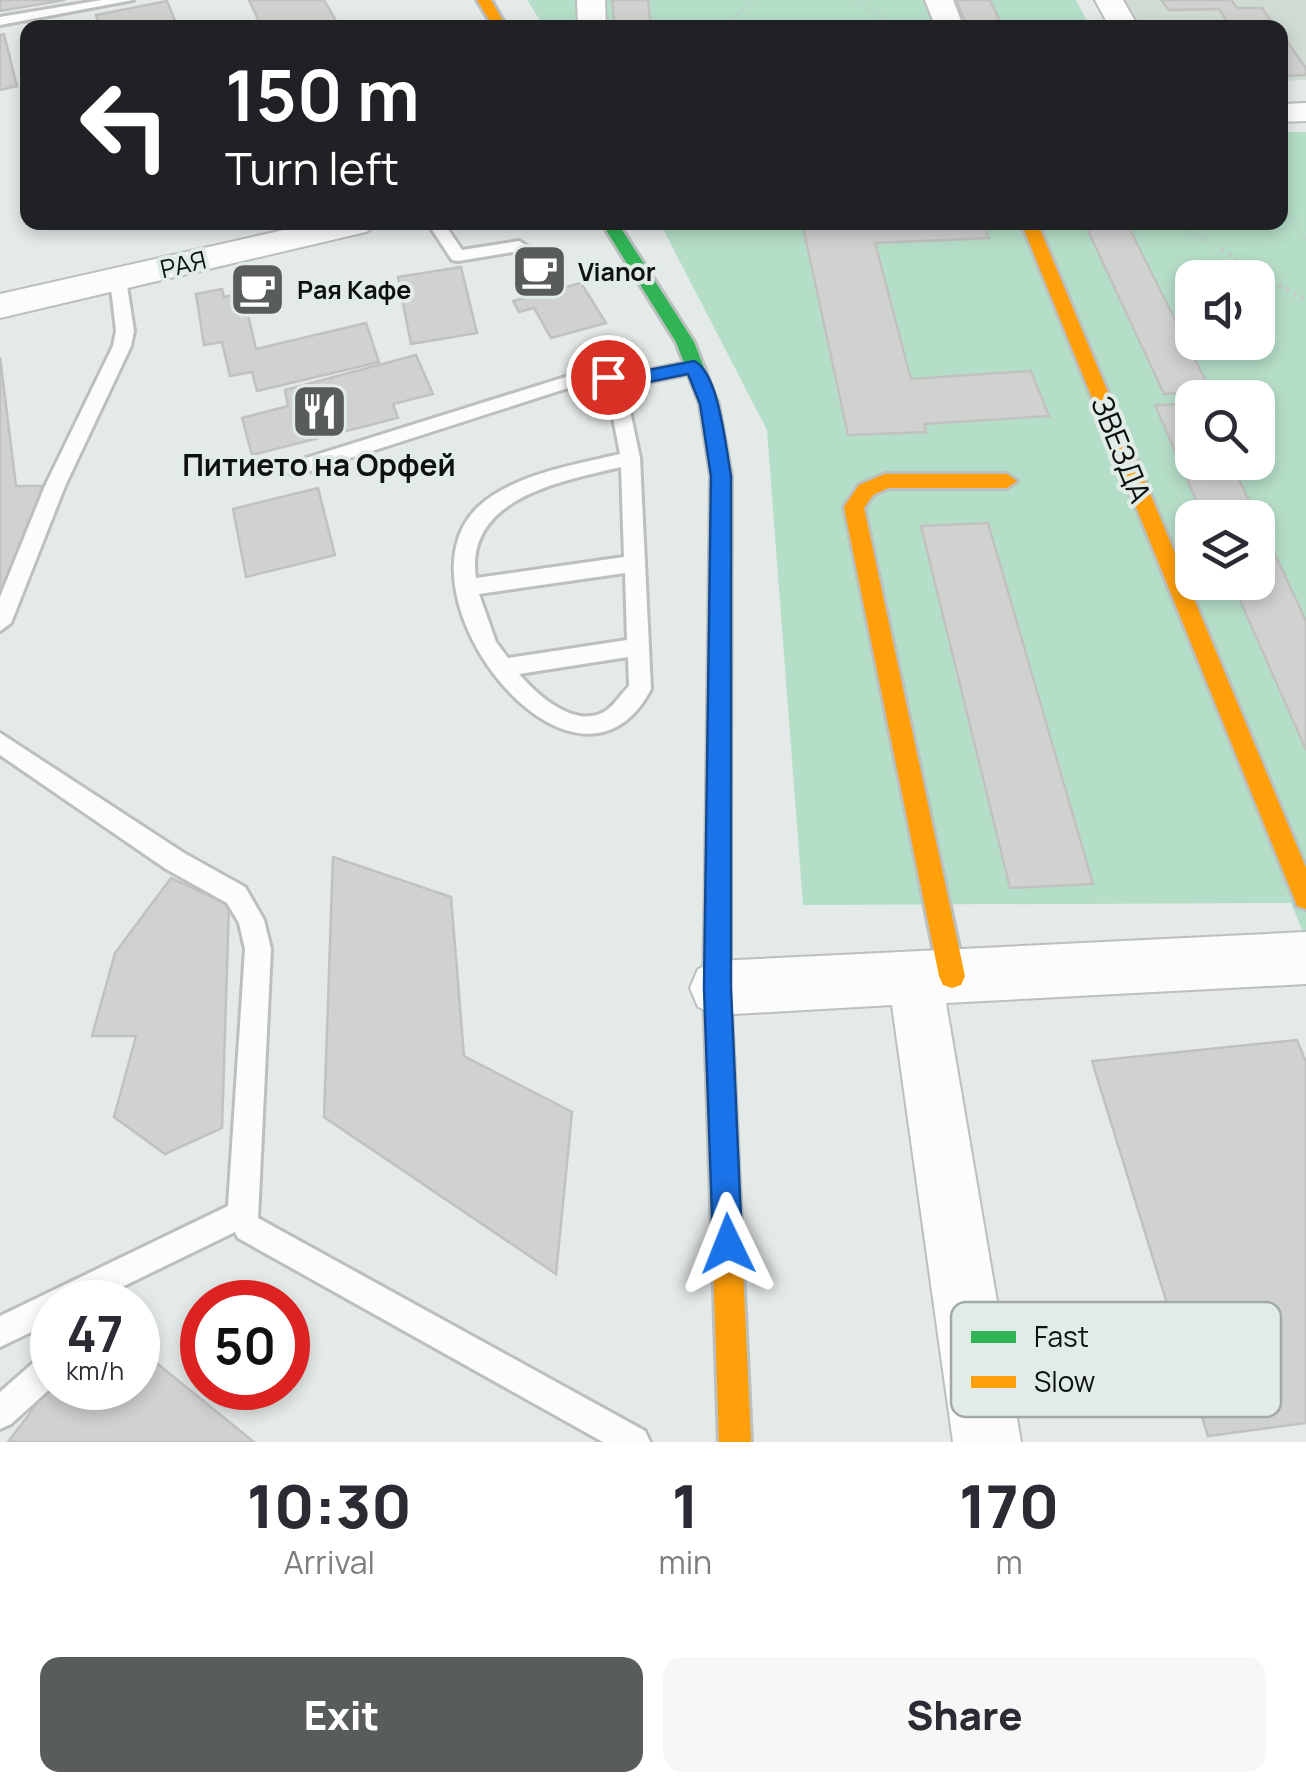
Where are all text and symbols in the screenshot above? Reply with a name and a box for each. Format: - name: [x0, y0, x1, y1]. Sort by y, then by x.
- text: 150 m: [225, 46, 420, 142]
- icon: left: [60, 60, 190, 190]
- text: Turn left: [225, 137, 399, 199]
- cafe icon: Vianor: [509, 241, 569, 301]
- street label: РАЯ: [157, 242, 209, 286]
- place label: Vianor: [578, 254, 656, 289]
- cafe icon: Рая Кафе: [228, 259, 288, 319]
- map controls: [1175, 260, 1275, 600]
- button: sound: [1175, 260, 1275, 360]
- place label: Рая Кафе: [297, 272, 411, 307]
- pin: [566, 335, 651, 420]
- icon: arrive: [581, 350, 636, 405]
- button: search: [1175, 380, 1275, 480]
- restaurant icon: Питието на Орфей: [289, 381, 349, 441]
- street label: ЗВЕЗДА: [1082, 390, 1162, 508]
- place label: Питието на Орфей: [182, 444, 456, 485]
- button: layers: [1175, 500, 1275, 600]
- position arrow: [676, 1192, 780, 1296]
- speed limit sign: 50: [180, 1280, 310, 1410]
- text: 47: [66, 1299, 124, 1367]
- legend: [951, 1302, 1281, 1417]
- text: Fast: [1034, 1317, 1089, 1355]
- text: km/h: [66, 1353, 124, 1388]
- text: Slow: [1034, 1362, 1095, 1400]
- text: 10:30: [247, 1464, 412, 1546]
- text: 1: [672, 1464, 699, 1546]
- text: 170: [959, 1464, 1059, 1546]
- text: Arrival: [284, 1540, 375, 1584]
- text: min: [659, 1540, 712, 1584]
- text: m: [995, 1540, 1023, 1584]
- button: Exit: [40, 1657, 643, 1772]
- button: Share: [663, 1657, 1266, 1772]

